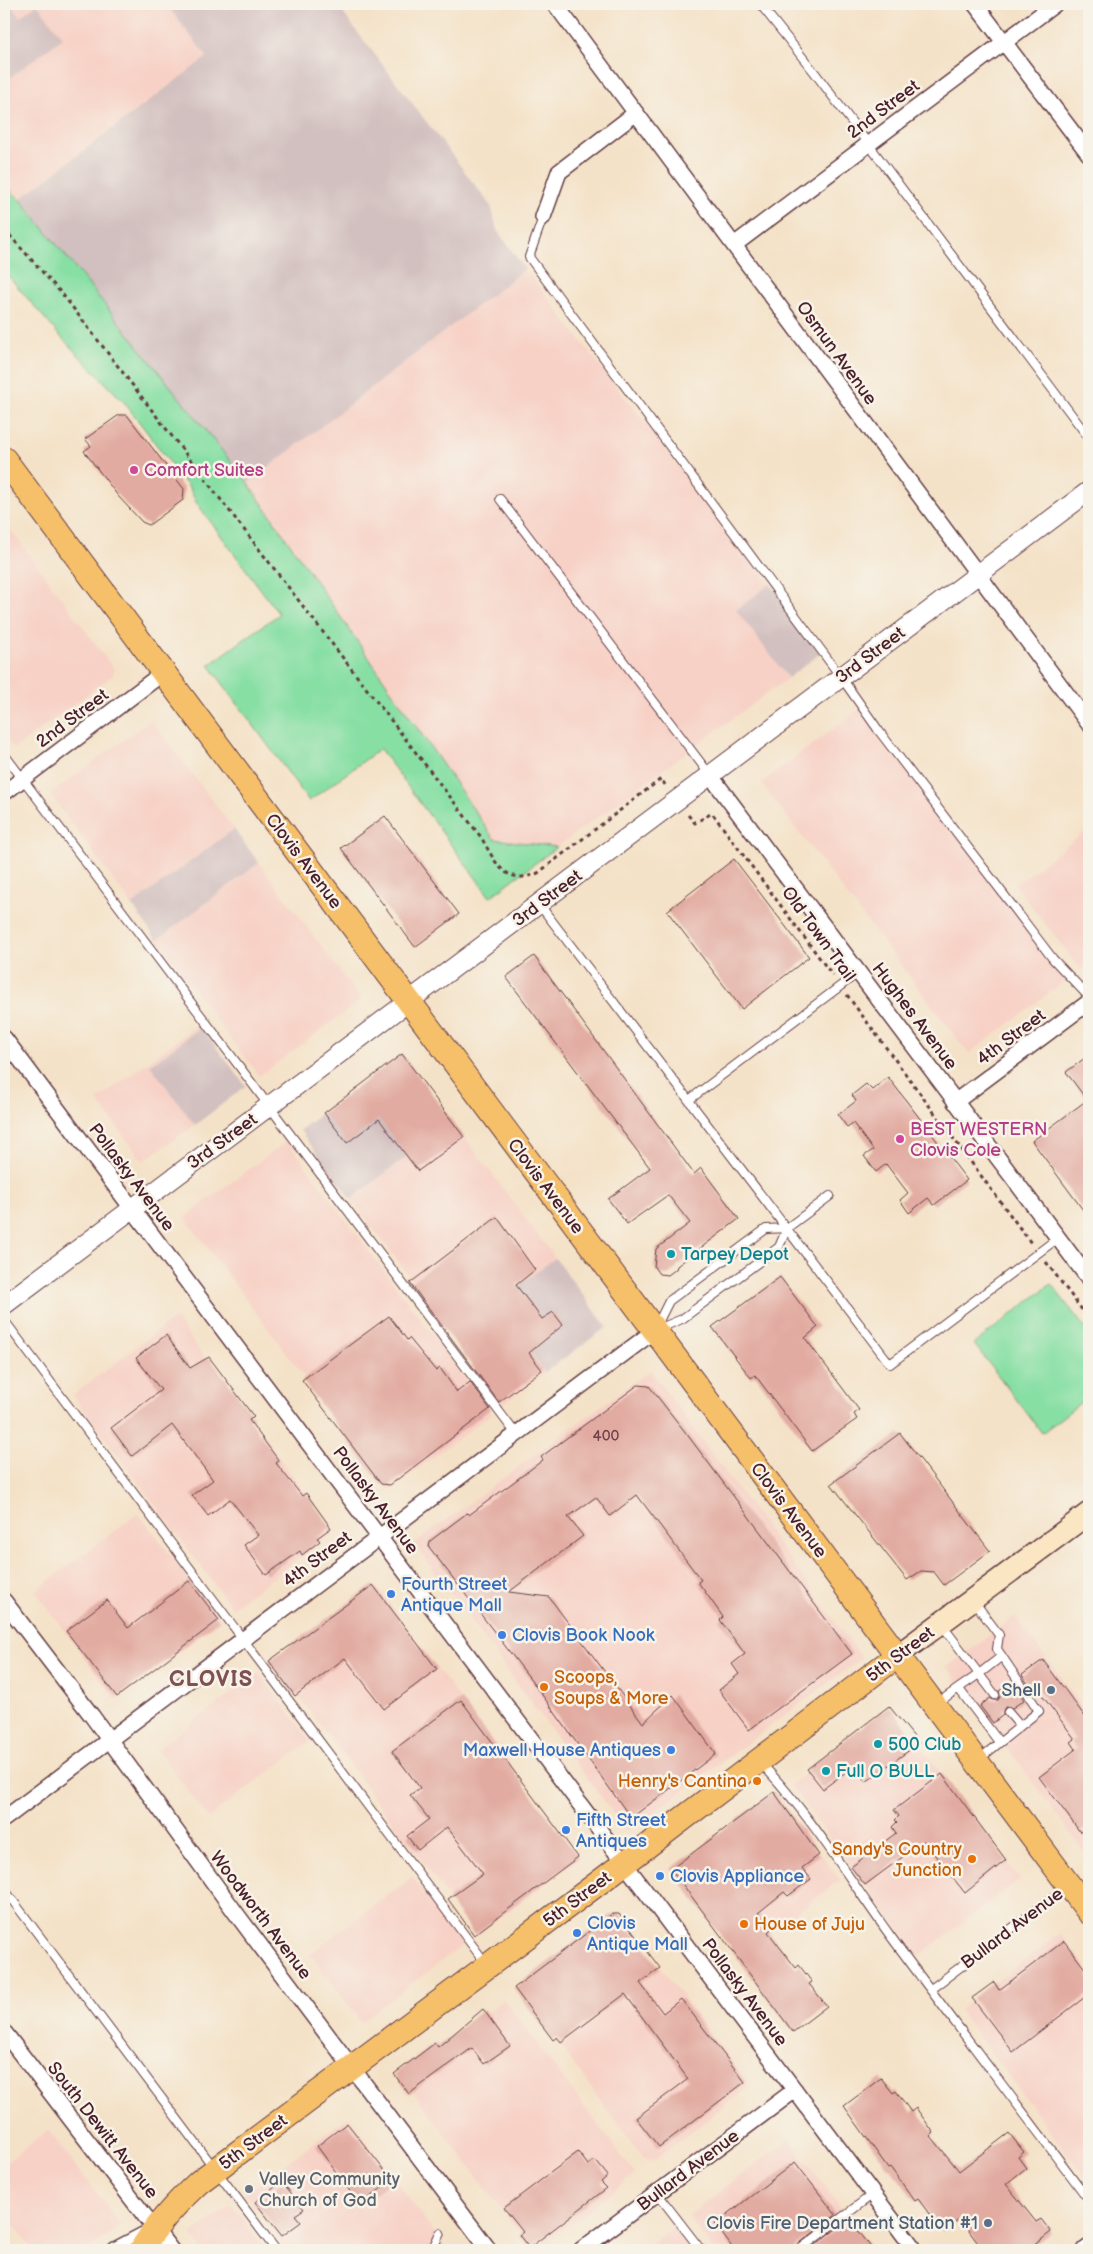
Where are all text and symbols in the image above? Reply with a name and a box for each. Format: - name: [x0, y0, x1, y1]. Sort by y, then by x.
- street label: 2nd Street: [843, 75, 924, 143]
- street label: Osmun Avenue: [792, 297, 881, 409]
- place label: Comfort Suites: [144, 460, 264, 481]
- marker: Comfort Suites: [128, 464, 140, 476]
- street label: 3rd Street: [831, 622, 910, 688]
- street label: 2nd Street: [32, 684, 113, 752]
- street label: Clovis Avenue: [261, 810, 346, 913]
- street label: 3rd Street: [508, 865, 587, 931]
- street label: Old Town Trail: [777, 883, 860, 986]
- street label: Hughes Avenue: [868, 959, 962, 1074]
- street label: 4th Street: [973, 1005, 1050, 1070]
- street label: 3rd Street: [183, 1109, 262, 1174]
- street label: Pollasky Avenue: [84, 1119, 179, 1235]
- place label: BEST WESTERN Clovis Cole: [910, 1119, 1048, 1161]
- marker: BEST WESTERN Clovis Cole: [894, 1133, 906, 1145]
- street label: Clovis Avenue: [503, 1135, 588, 1238]
- place label: Tarpey Depot: [681, 1244, 789, 1265]
- marker: Tarpey Depot: [665, 1248, 677, 1260]
- house number: 400: [593, 1427, 620, 1446]
- street label: Pollasky Avenue: [328, 1442, 423, 1558]
- street label: Clovis Avenue: [746, 1459, 831, 1562]
- street label: 4th Street: [279, 1527, 356, 1592]
- place label: Fourth Street Antique Mall: [401, 1574, 508, 1616]
- marker: Fourth Street Antique Mall: [385, 1588, 397, 1600]
- street label: 5th Street: [862, 1622, 939, 1687]
- place label: Clovis Book Nook: [512, 1625, 655, 1646]
- marker: Clovis Book Nook: [496, 1629, 508, 1641]
- district label: CLOVIS: [169, 1666, 253, 1693]
- place label: Scoops, Soups & More: [554, 1667, 669, 1709]
- place label: Shell: [1001, 1680, 1041, 1701]
- marker: Scoops, Soups & More: [538, 1681, 550, 1693]
- marker: Shell: [1045, 1684, 1057, 1696]
- place label: 500 Club: [888, 1734, 961, 1755]
- marker: 500 Club: [872, 1738, 884, 1750]
- place label: Maxwell House Antiques: [463, 1740, 661, 1761]
- marker: Maxwell House Antiques: [665, 1744, 677, 1756]
- place label: Full O BULL: [836, 1761, 935, 1782]
- marker: Full O BULL: [820, 1765, 832, 1777]
- place label: Henry's Cantina: [618, 1771, 747, 1792]
- marker: Henry's Cantina: [751, 1775, 763, 1787]
- place label: Fifth Street Antiques: [576, 1810, 666, 1852]
- marker: Fifth Street Antiques: [560, 1824, 572, 1836]
- place label: Sandy's Country Junction: [832, 1839, 963, 1881]
- street label: Woodworth Avenue: [206, 1847, 316, 1984]
- marker: Sandy's Country Junction: [966, 1853, 978, 1865]
- place label: Clovis Appliance: [670, 1866, 804, 1887]
- street label: 5th Street: [539, 1867, 616, 1932]
- marker: Clovis Appliance: [654, 1870, 666, 1882]
- street label: Bullard Avenue: [957, 1883, 1068, 1974]
- place label: Clovis Antique Mall: [587, 1913, 688, 1955]
- place label: House of Juju: [754, 1914, 865, 1935]
- marker: House of Juju: [738, 1918, 750, 1930]
- marker: Clovis Antique Mall: [571, 1927, 583, 1939]
- street label: Pollasky Avenue: [697, 1934, 792, 2050]
- street label: South Dewitt Avenue: [43, 2058, 163, 2203]
- street label: 5th Street: [215, 2110, 292, 2175]
- street label: Bullard Avenue: [633, 2125, 744, 2216]
- place label: Valley Community Church of God: [259, 2169, 401, 2211]
- marker: Valley Community Church of God: [243, 2183, 255, 2195]
- place label: Clovis Fire Department Station #1: [706, 2213, 978, 2234]
- marker: Clovis Fire Department Station #1: [982, 2217, 994, 2229]

